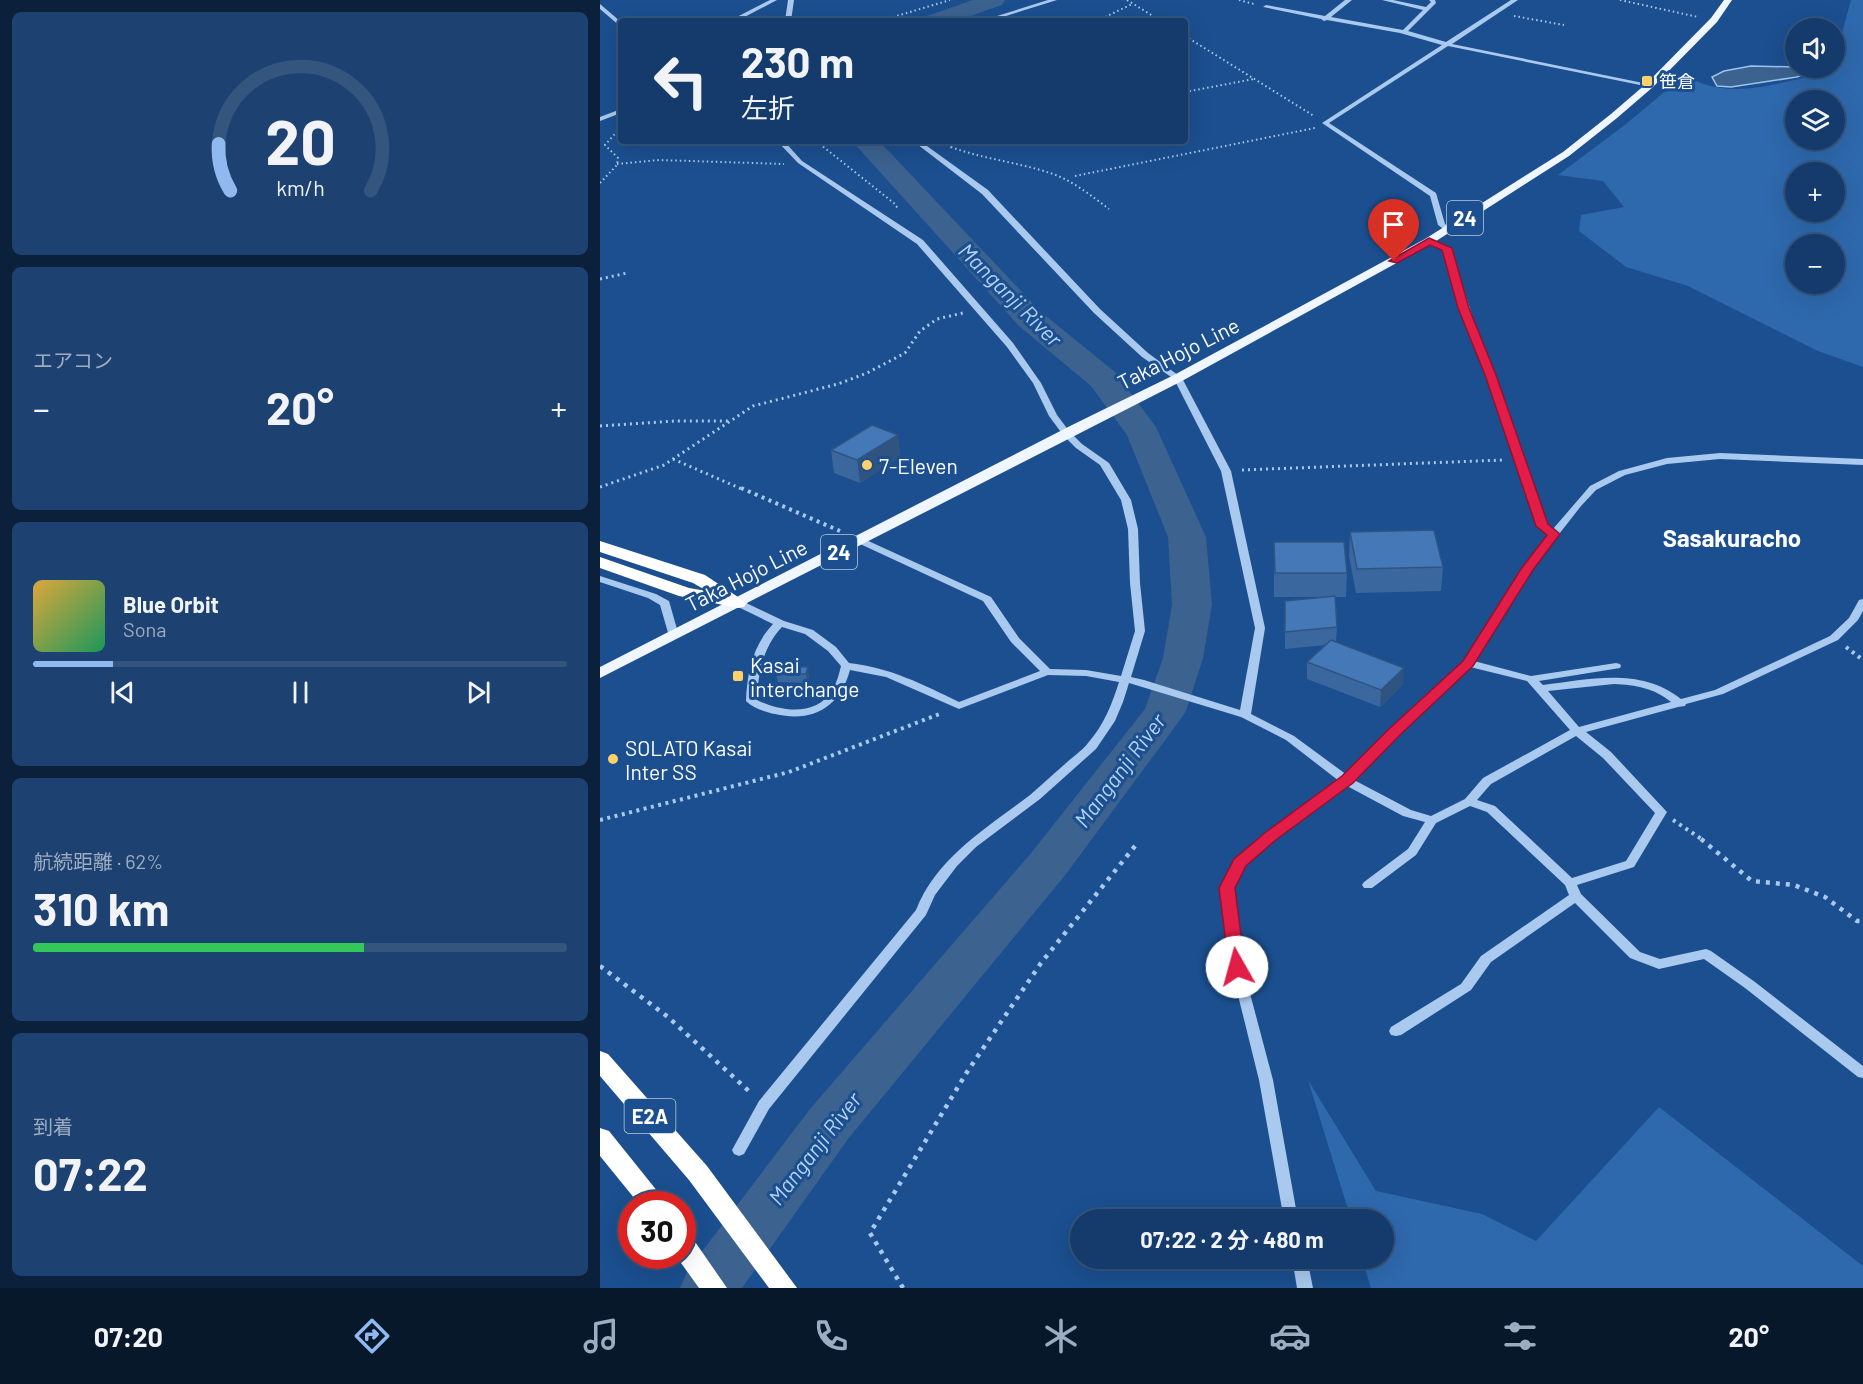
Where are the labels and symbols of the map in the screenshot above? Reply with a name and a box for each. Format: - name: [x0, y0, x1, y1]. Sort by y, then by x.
- place label: 笹倉: [1659, 70, 1695, 92]
- marker: 笹倉: [1640, 74, 1654, 88]
- pin: [1368, 199, 1419, 261]
- road number: 24: [1447, 201, 1483, 235]
- water label: Manganji River: [954, 237, 1069, 352]
- street label: Taka Hojo Line: [1113, 312, 1243, 394]
- place label: 7-Eleven: [879, 453, 958, 478]
- marker: 7-Eleven: [860, 458, 874, 472]
- district label: Sasakuracho: [1663, 523, 1801, 552]
- street label: Taka Hojo Line: [681, 534, 811, 616]
- road number: 24: [821, 535, 857, 569]
- place label: Kasai interchange: [750, 652, 859, 701]
- marker: Kasai interchange: [731, 669, 745, 683]
- water label: Manganji River: [1068, 707, 1171, 832]
- place label: SOLATO Kasai Inter SS: [625, 735, 752, 784]
- marker: SOLATO Kasai Inter SS: [606, 752, 620, 766]
- position arrow: [1205, 935, 1269, 999]
- water label: Manganji River: [762, 1086, 867, 1209]
- road number: E2A: [625, 1099, 676, 1133]
- speed limit sign: 30: [618, 1191, 696, 1269]

